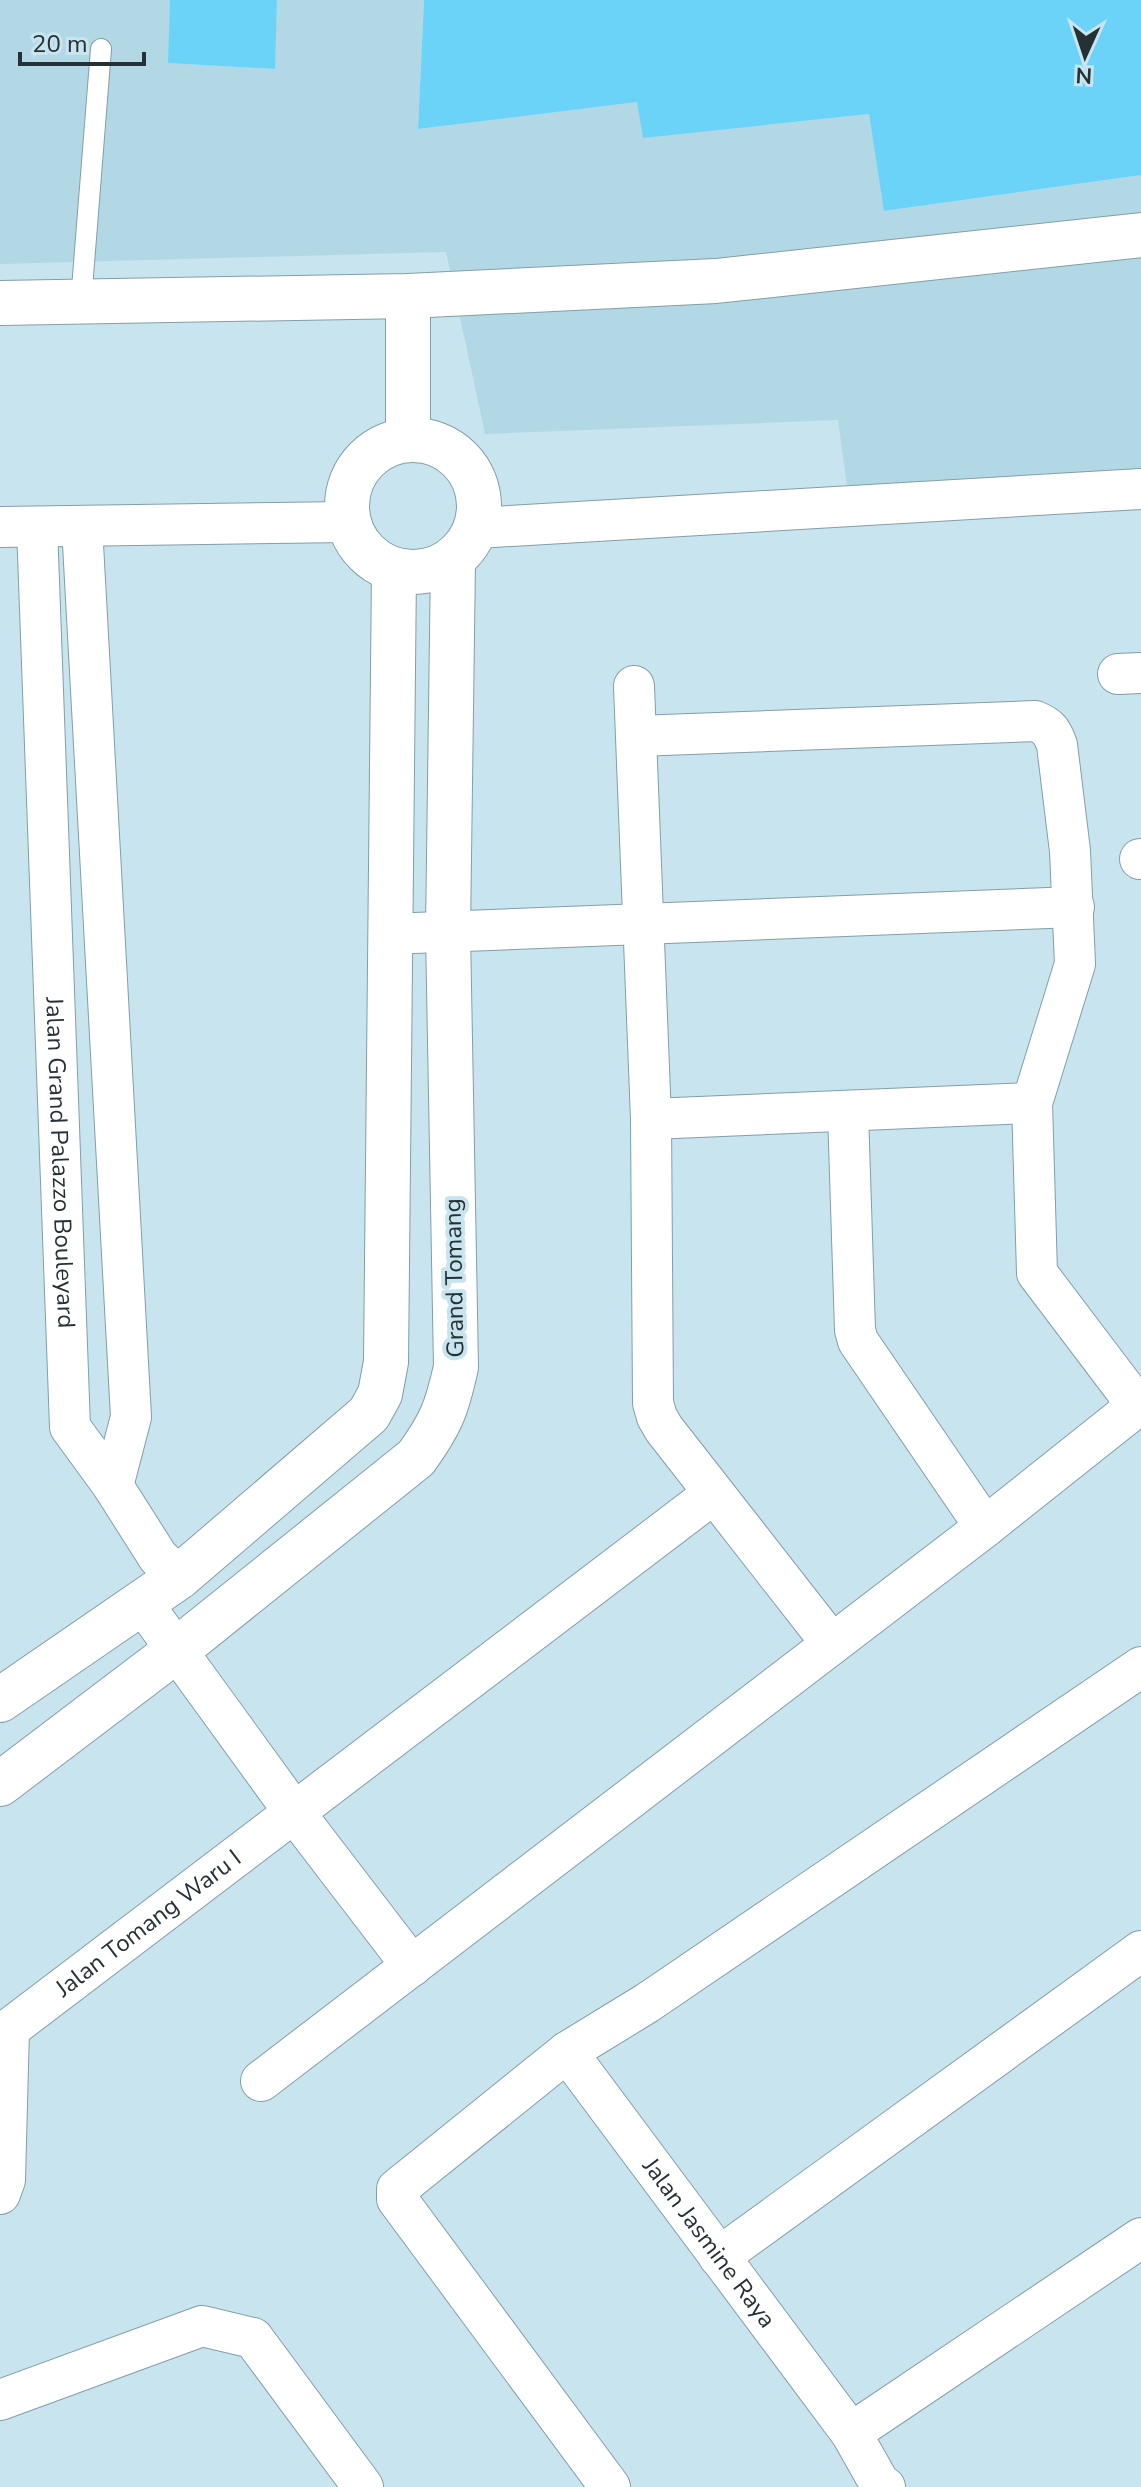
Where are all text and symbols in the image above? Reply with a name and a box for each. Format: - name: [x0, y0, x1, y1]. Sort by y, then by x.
- scale bar: [20, 16, 144, 66]
- north arrow: [1045, 16, 1125, 96]
- text: 20 m: [32, 28, 88, 60]
- text: N: [1075, 60, 1093, 90]
- street label: Jalan Grand Palazzo Bouleyard: [38, 995, 82, 1329]
- street label: Grand Tomang: [437, 1198, 471, 1358]
- street label: Jalan Tomang Waru I: [48, 1842, 248, 2005]
- street label: Jalan Jasmine Raya: [635, 2151, 783, 2334]

